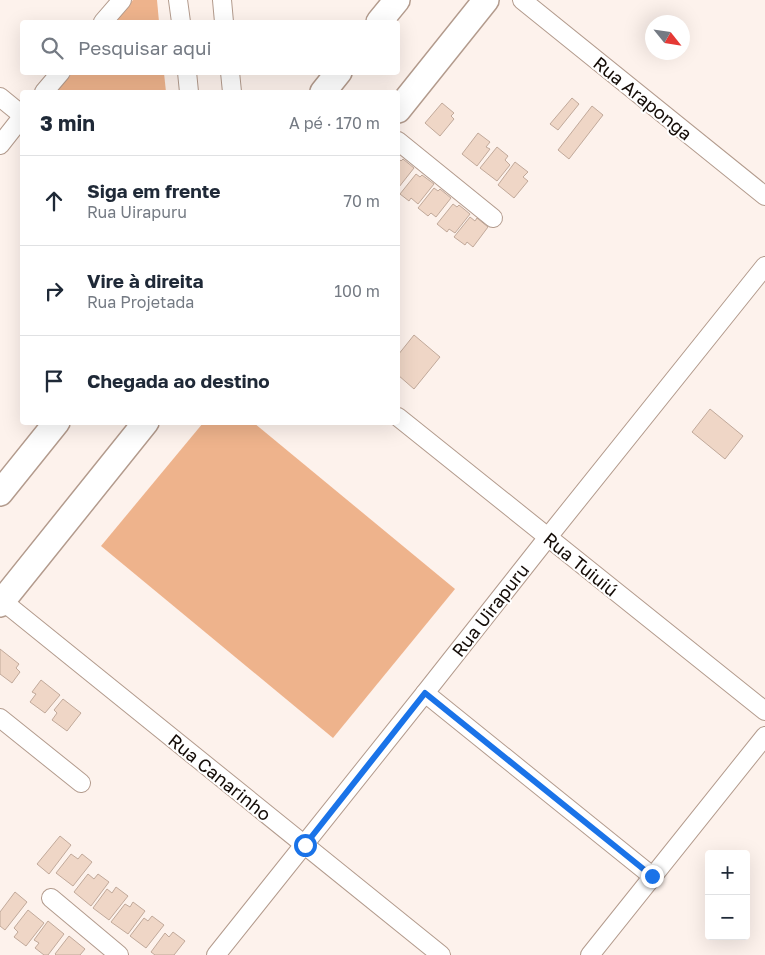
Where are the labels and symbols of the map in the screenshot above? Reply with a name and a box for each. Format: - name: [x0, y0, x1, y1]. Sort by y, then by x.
- north arrow: [645, 15, 690, 60]
- street label: Rua Araponga: [589, 51, 697, 145]
- street label: Rua Tuiuiú: [539, 527, 623, 601]
- street label: Rua Uirapuru: [447, 559, 533, 661]
- street label: Rua Canarinho: [164, 729, 276, 825]
- route start: [294, 834, 317, 857]
- route end: [641, 865, 664, 888]

